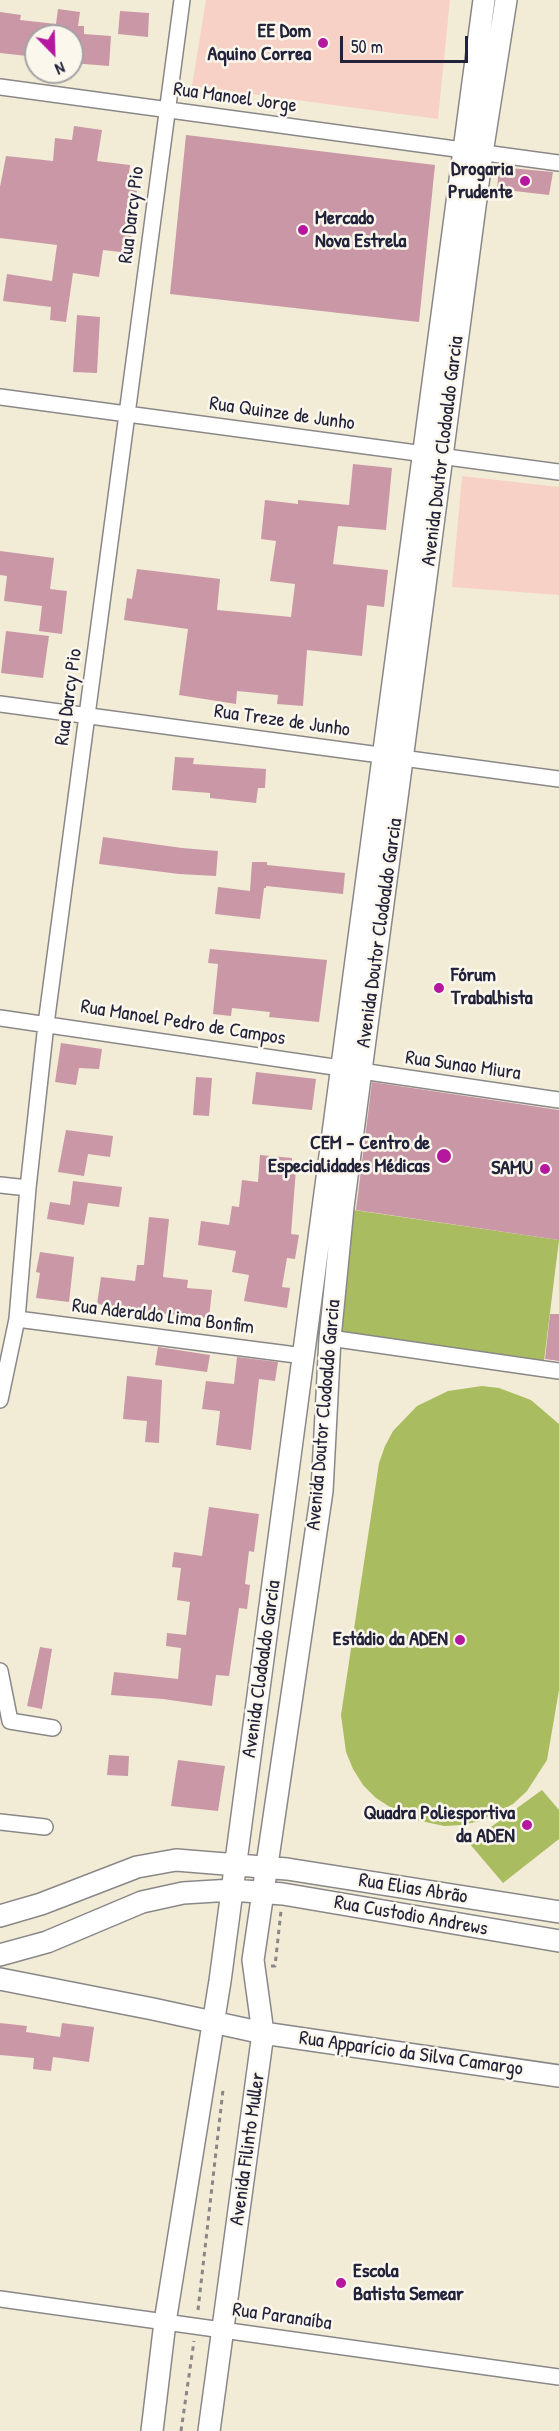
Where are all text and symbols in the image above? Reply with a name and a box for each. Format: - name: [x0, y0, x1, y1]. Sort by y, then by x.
- place label: EE Dom Aquino Correa: [208, 20, 311, 67]
- north arrow: [24, 24, 84, 84]
- scale bar: [343, 24, 470, 62]
- text: 50 m: [351, 34, 383, 59]
- marker: EE Dom Aquino Correa: [316, 36, 330, 50]
- text: N: [52, 57, 68, 81]
- street label: Rua Manoel Jorge: [172, 77, 298, 119]
- place label: Drogaria Prudente: [448, 158, 513, 205]
- street label: Rua Darcy Pio: [114, 165, 150, 265]
- marker: Drogaria Prudente: [518, 174, 532, 188]
- place label: Mercado Nova Estrela: [315, 207, 406, 254]
- marker: Mercado Nova Estrela: [296, 223, 310, 237]
- street label: Avenida Doutor Clodoaldo Garcia: [417, 335, 469, 567]
- street label: Rua Quinze de Junho: [208, 392, 356, 436]
- street label: Rua Darcy Pio: [50, 647, 88, 747]
- street label: Rua Treze de Junho: [213, 700, 351, 742]
- street label: Avenida Doutor Clodoaldo Garcia: [352, 817, 408, 1049]
- place label: Fórum Trabalhista: [451, 964, 533, 1011]
- marker: Fórum Trabalhista: [432, 981, 446, 995]
- street label: Rua Manoel Pedro de Campos: [79, 995, 287, 1051]
- street label: Rua Sunao Miura: [404, 1046, 522, 1086]
- place label: CEM - Centro de Especialidades Médicas: [268, 1132, 430, 1179]
- marker: CEM - Centro de Especialidades Médicas: [435, 1147, 453, 1165]
- place label: SAMU: [491, 1157, 533, 1181]
- marker: SAMU: [538, 1162, 552, 1176]
- street label: Rua Aderaldo Lima Bonfim: [71, 1294, 255, 1340]
- street label: Avenida Doutor Clodoaldo Garcia: [302, 1299, 346, 1531]
- street label: Avenida Clodoaldo Garcia: [238, 1579, 286, 1759]
- place label: Estádio da ADEN: [333, 1628, 448, 1652]
- marker: Estádio da ADEN: [453, 1633, 467, 1647]
- place label: Quadra Poliesportiva da ADEN: [363, 1802, 515, 1849]
- marker: Quadra Poliesportiva da ADEN: [520, 1818, 534, 1832]
- street label: Rua Elias Abrão: [357, 1869, 469, 1909]
- street label: Rua Custodio Andrews: [332, 1891, 490, 1941]
- street label: Rua Apparício da Silva Camargo: [297, 2026, 525, 2082]
- street label: Avenida Filinto Muller: [225, 2071, 271, 2227]
- place label: Escola Batista Semear: [353, 2260, 464, 2307]
- marker: Escola Batista Semear: [334, 2276, 348, 2290]
- street label: Rua Paranaíba: [231, 2298, 333, 2336]

